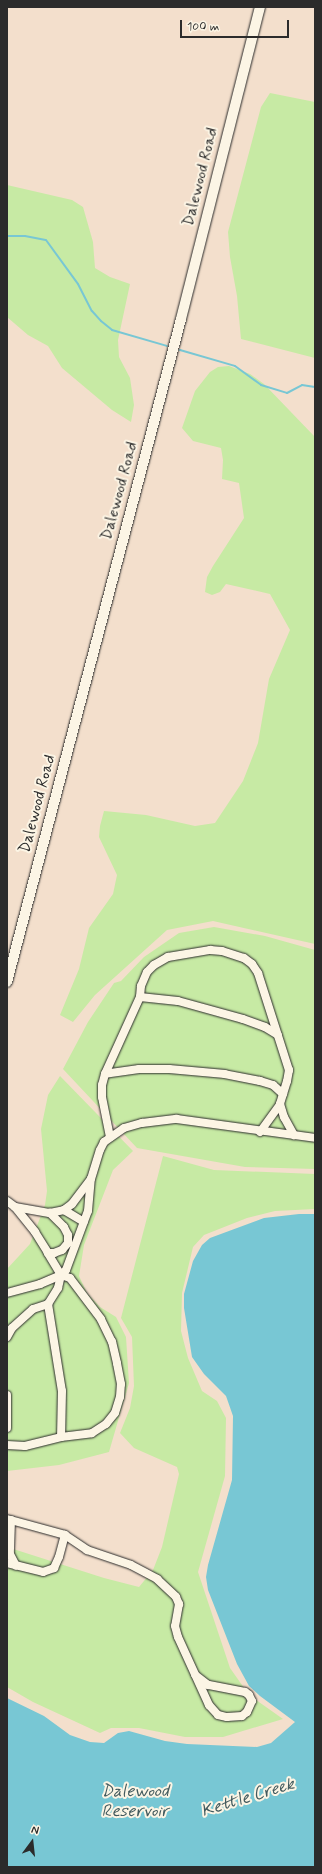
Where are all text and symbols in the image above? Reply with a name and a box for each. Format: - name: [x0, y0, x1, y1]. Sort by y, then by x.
- scale bar: [182, 12, 291, 38]
- text: 100 m: [187, 19, 219, 35]
- street label: Dalewood Road: [180, 126, 222, 228]
- street label: Dalewood Road: [98, 440, 142, 542]
- street label: Dalewood Road: [16, 753, 60, 855]
- water label: Kettle Creek: [199, 1774, 297, 1822]
- water label: Dalewood Reservoir: [101, 1782, 169, 1822]
- north arrow: [12, 1822, 52, 1862]
- text: N: [30, 1823, 40, 1838]

